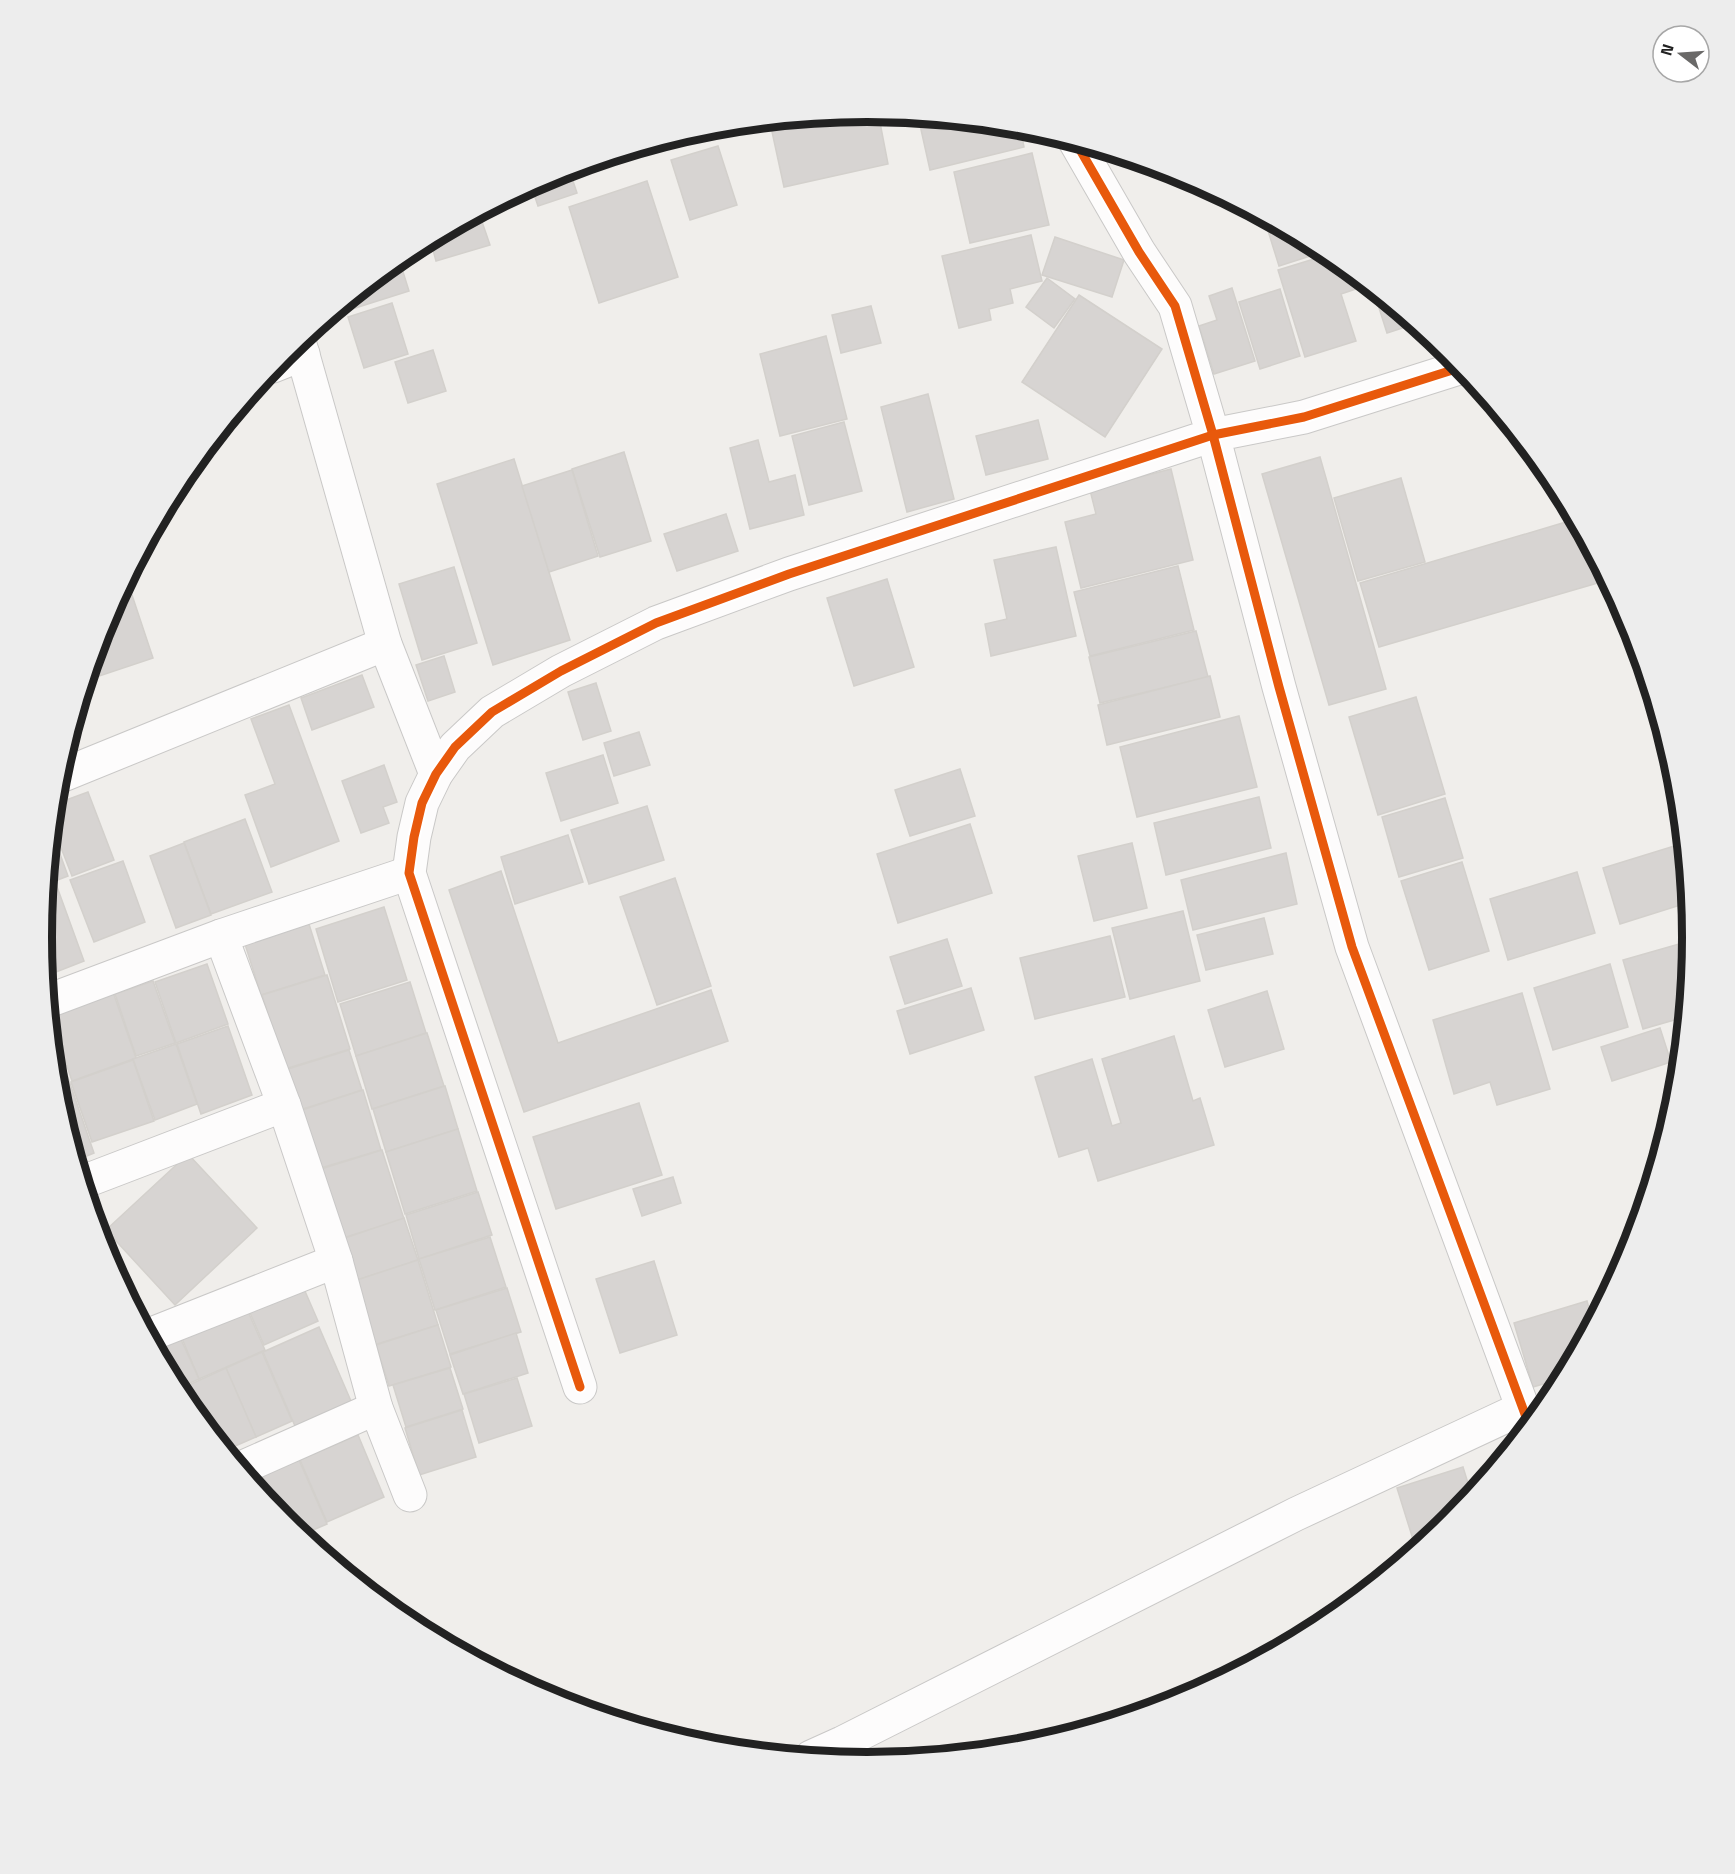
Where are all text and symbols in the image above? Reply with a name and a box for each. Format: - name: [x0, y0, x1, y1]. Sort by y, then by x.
- north arrow: [1651, 24, 1711, 84]
- text: N: [1654, 41, 1680, 58]

